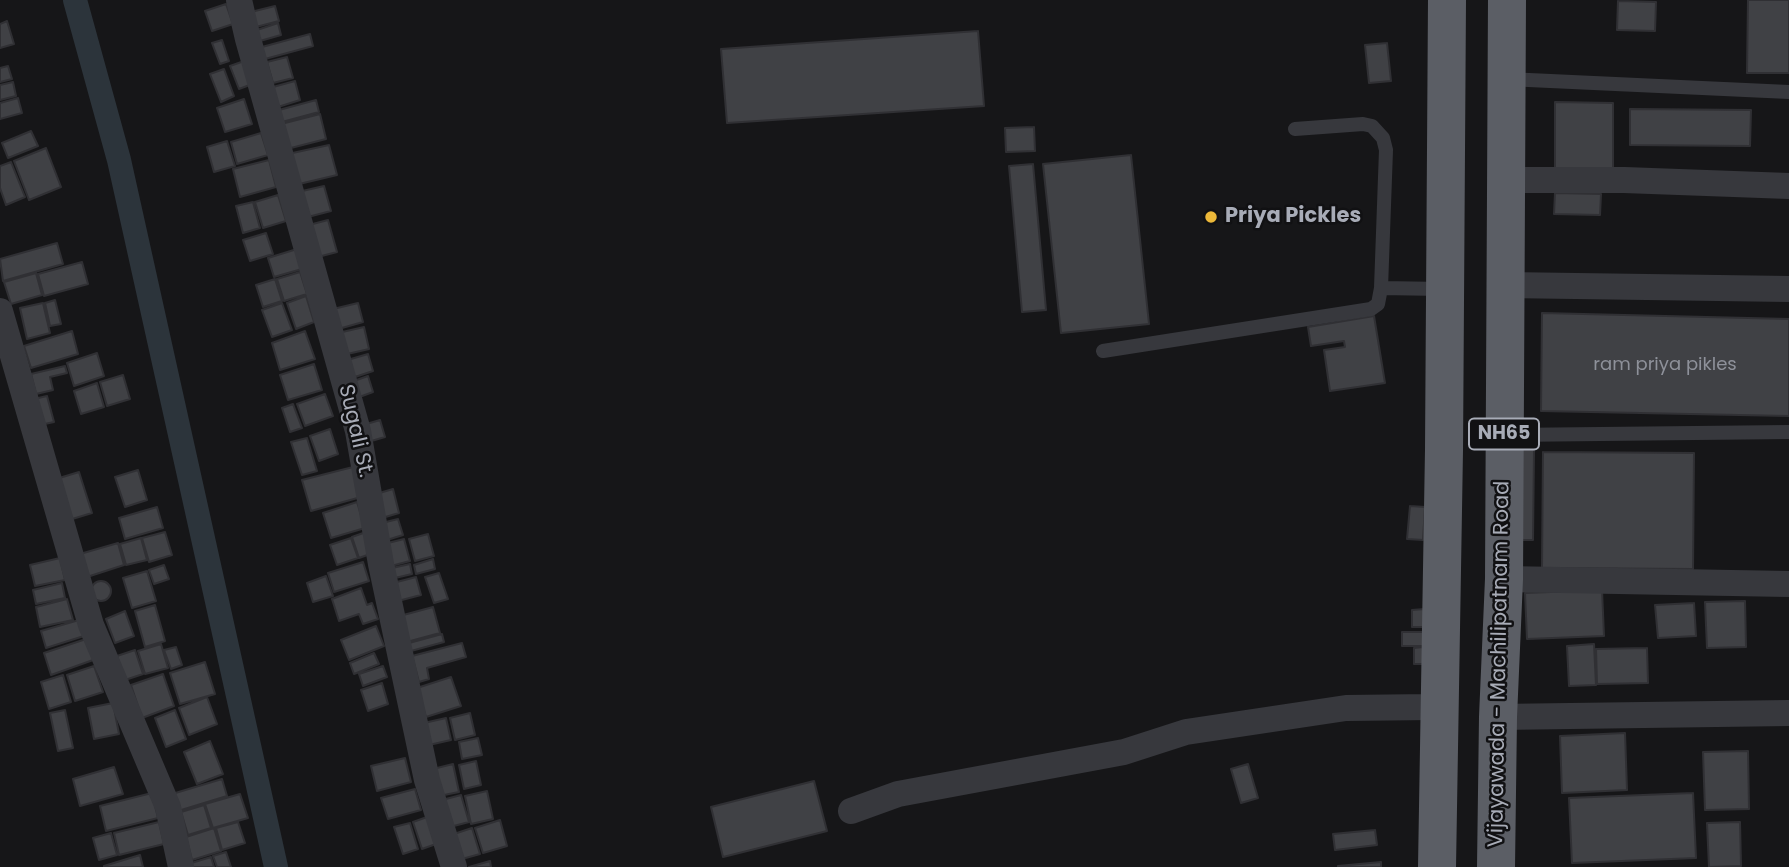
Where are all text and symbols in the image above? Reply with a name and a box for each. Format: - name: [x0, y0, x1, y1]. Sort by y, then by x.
- place label: Priya Pickles: [1225, 204, 1361, 230]
- marker: Priya Pickles: [1203, 209, 1219, 225]
- house number: ram priya pikles: [1593, 354, 1737, 376]
- street label: Sugali St.: [332, 382, 378, 480]
- road number: NH65: [1469, 418, 1539, 449]
- street label: Vijayawada - Machilipatnam Road: [1484, 480, 1516, 848]

